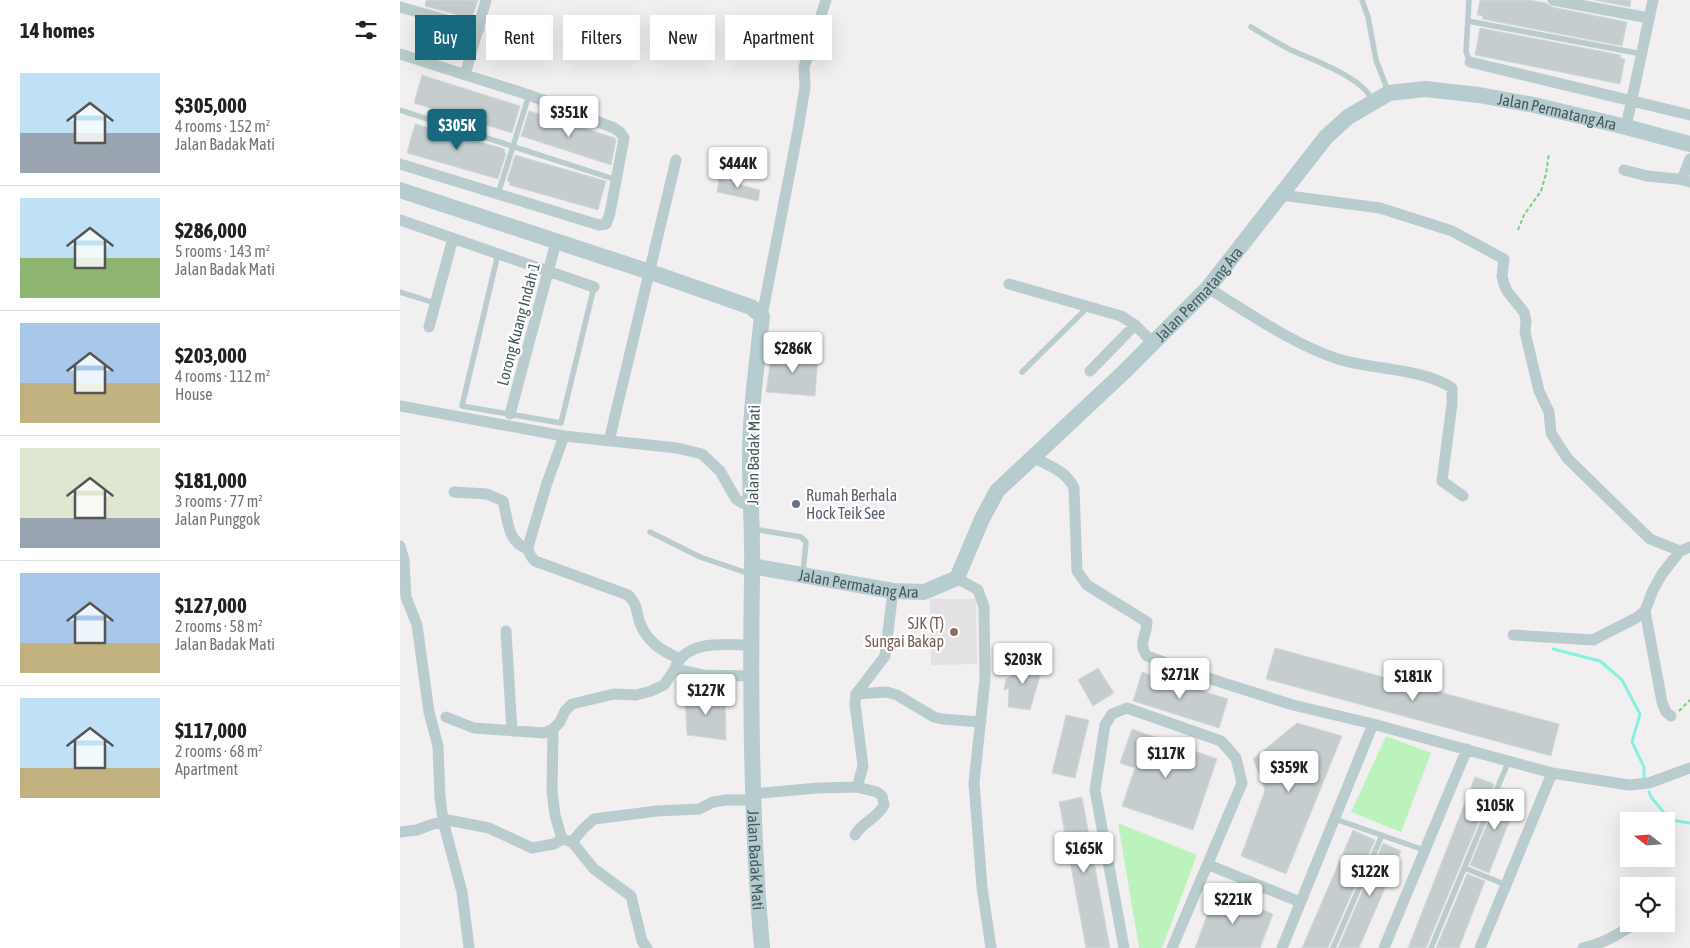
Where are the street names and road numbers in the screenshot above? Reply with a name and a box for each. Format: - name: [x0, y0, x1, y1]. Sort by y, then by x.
- street label: Jalan Permatang Ara: [1496, 90, 1618, 133]
- street label: Jalan Permatang Ara: [1151, 243, 1246, 345]
- street label: Lorong Kuang Indah 1: [493, 260, 544, 388]
- street label: Jalan Badak Mati: [743, 405, 763, 505]
- street label: Jalan Permatang Ara: [797, 565, 919, 601]
- street label: Jalan Badak Mati: [745, 810, 768, 911]

